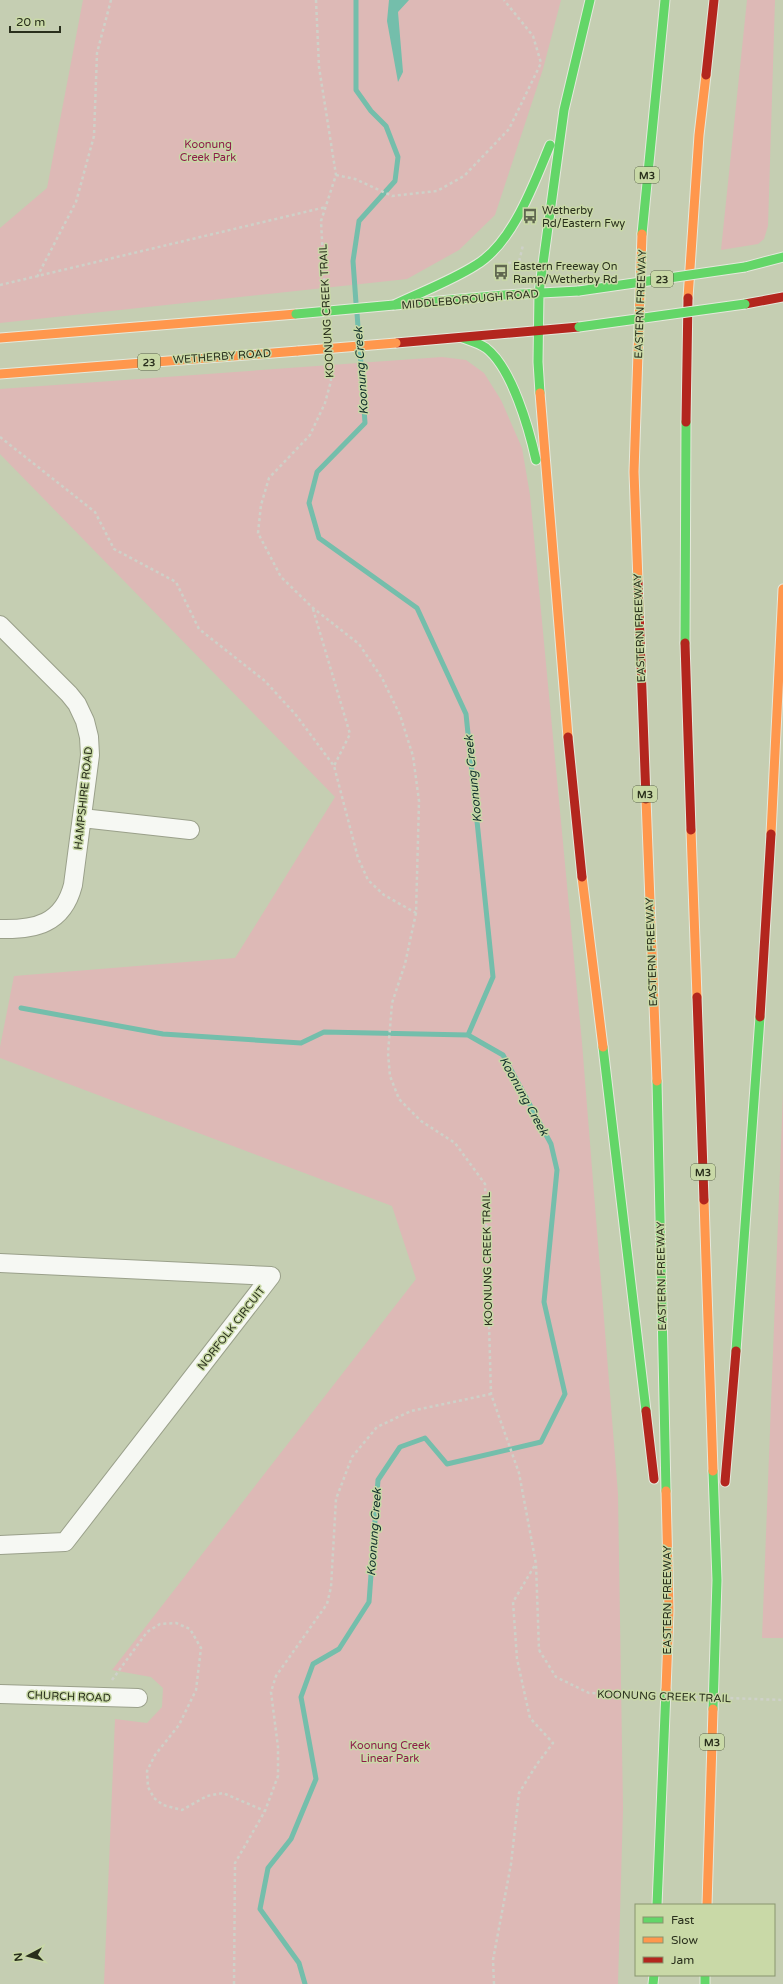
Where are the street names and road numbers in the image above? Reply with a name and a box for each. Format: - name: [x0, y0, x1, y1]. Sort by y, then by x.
- road number: M3: [635, 167, 659, 183]
- street label: KOONUNG CREEK TRAIL: [316, 243, 336, 378]
- street label: EASTERN FREEWAY: [632, 249, 649, 359]
- road number: 23: [651, 271, 673, 287]
- street label: MIDDLEBOROUGH ROAD: [401, 287, 539, 312]
- street label: WETHERBY ROAD: [173, 347, 272, 366]
- road number: 23: [138, 354, 160, 370]
- street label: EASTERN FREEWAY: [631, 573, 648, 683]
- street label: HAMPSHIRE ROAD: [72, 746, 95, 850]
- road number: M3: [633, 786, 657, 802]
- street label: EASTERN FREEWAY: [643, 897, 660, 1007]
- road number: M3: [691, 1164, 715, 1180]
- street label: KOONUNG CREEK TRAIL: [480, 1191, 495, 1326]
- street label: EASTERN FREEWAY: [654, 1221, 669, 1331]
- street label: NORFOLK CIRCUIT: [195, 1284, 268, 1372]
- street label: EASTERN FREEWAY: [661, 1545, 674, 1655]
- street label: KOONUNG CREEK TRAIL: [597, 1688, 732, 1705]
- street label: CHURCH ROAD: [27, 1689, 111, 1704]
- road number: M3: [700, 1734, 724, 1750]

